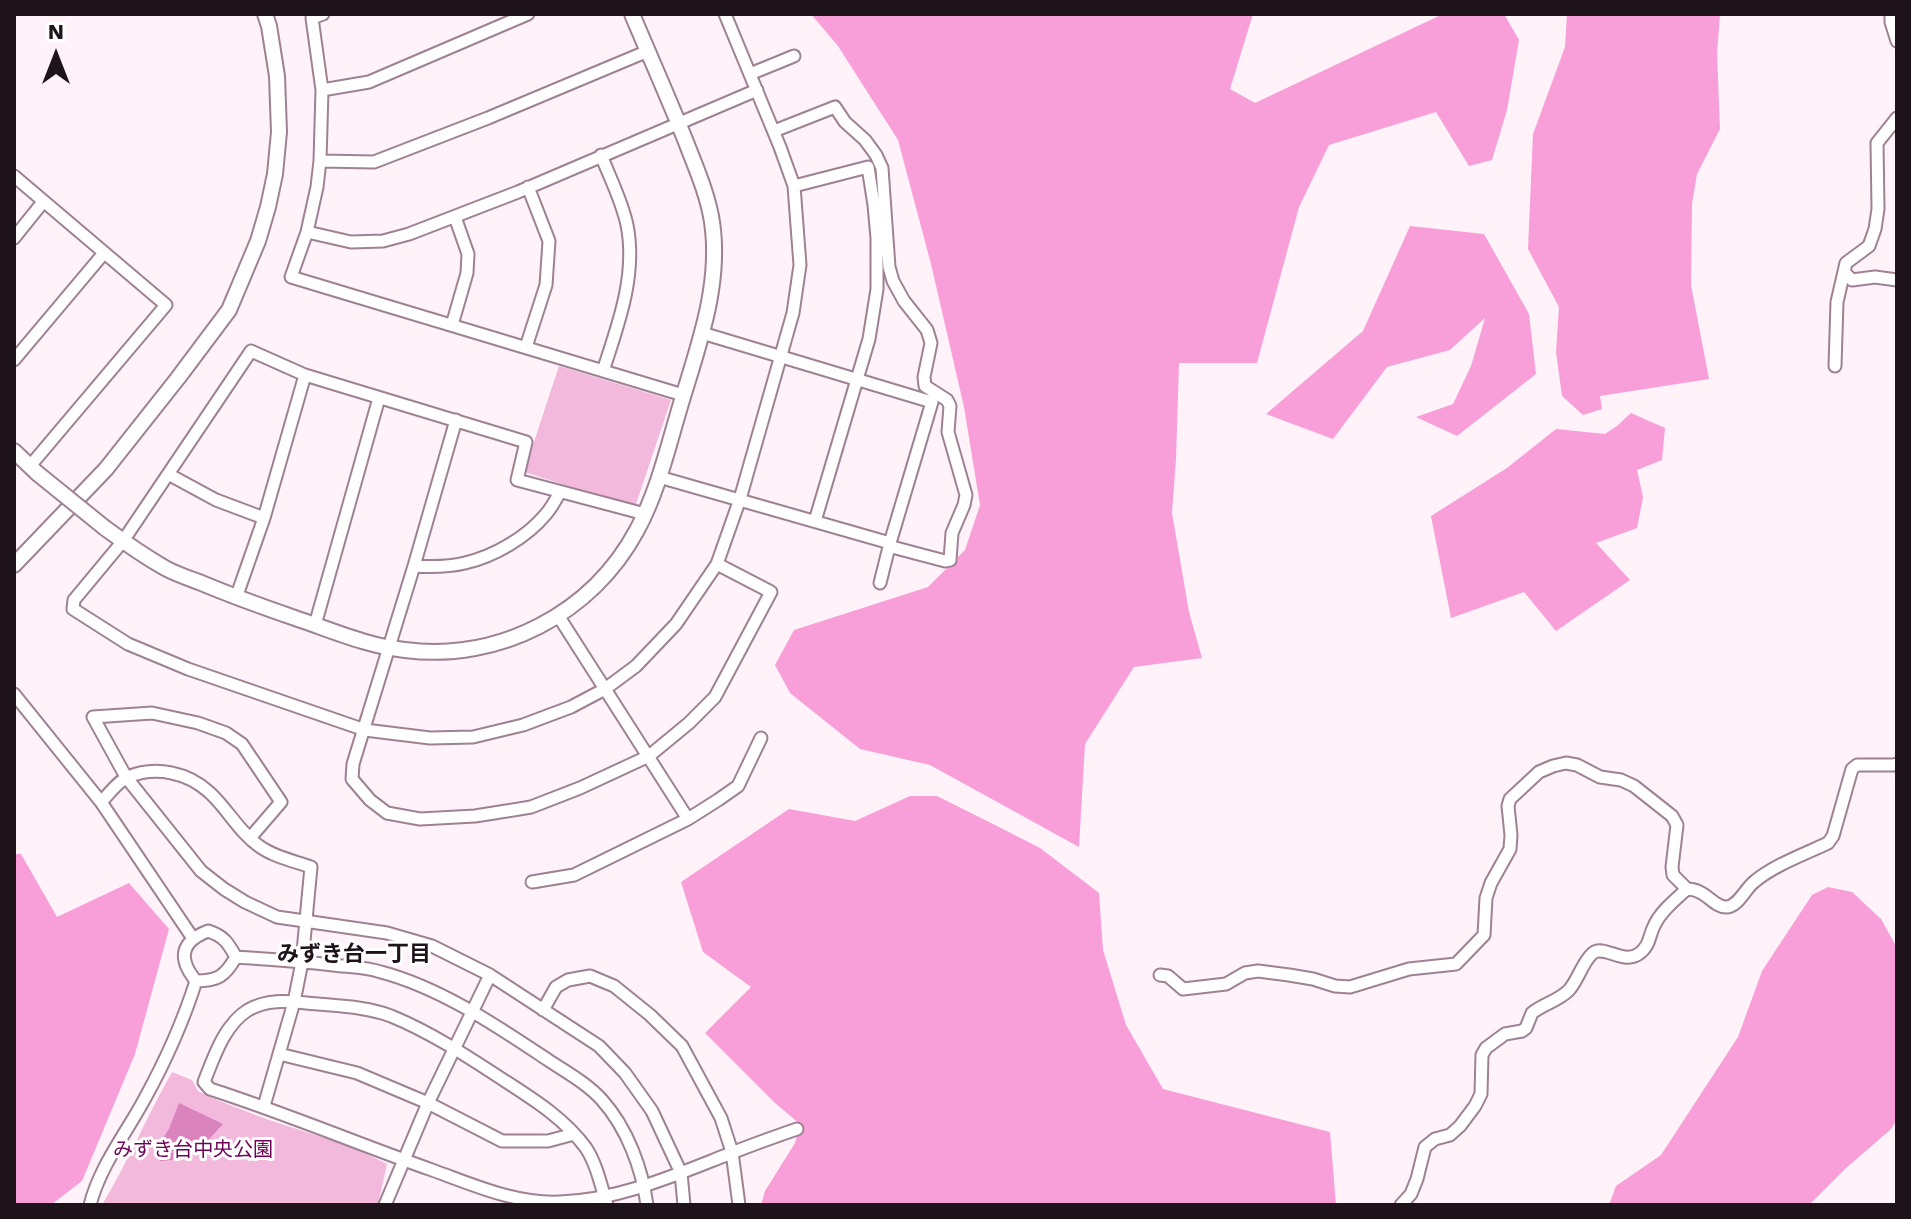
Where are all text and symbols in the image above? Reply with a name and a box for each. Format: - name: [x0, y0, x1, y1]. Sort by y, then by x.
- north arrow: [16, 16, 96, 96]
- text: N: [48, 19, 64, 44]
- district label: みずき台一丁目: [277, 942, 431, 968]
- park label: みずき台中央公園: [113, 1138, 273, 1162]

